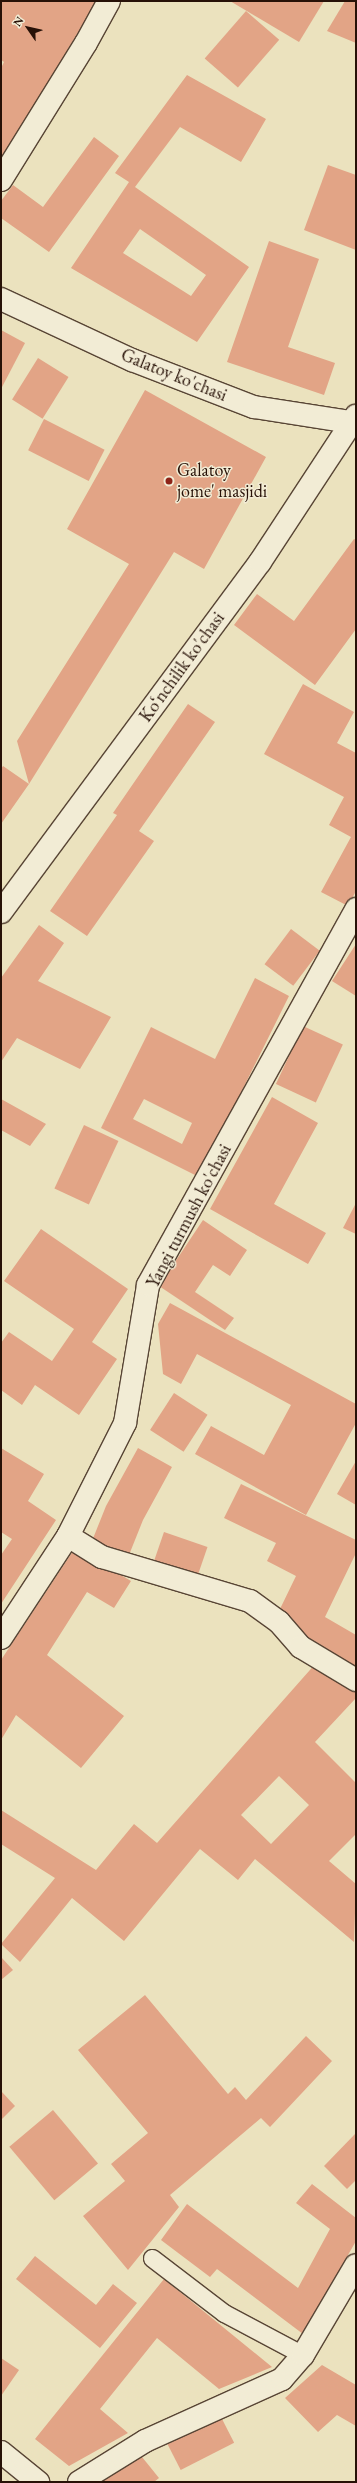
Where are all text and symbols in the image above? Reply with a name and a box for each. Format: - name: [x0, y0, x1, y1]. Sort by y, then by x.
- north arrow: [8, 8, 48, 48]
- text: N: [10, 14, 26, 29]
- street label: Galatoy ko'chasi: [118, 344, 230, 406]
- place label: Galatoy jome' masjidi: [177, 460, 267, 502]
- marker: Galatoy jome' masjidi: [164, 476, 174, 486]
- street label: Ko‘nchilik ko'chasi: [135, 608, 229, 726]
- street label: Yangi turmush ko'chasi: [142, 1141, 236, 1291]

